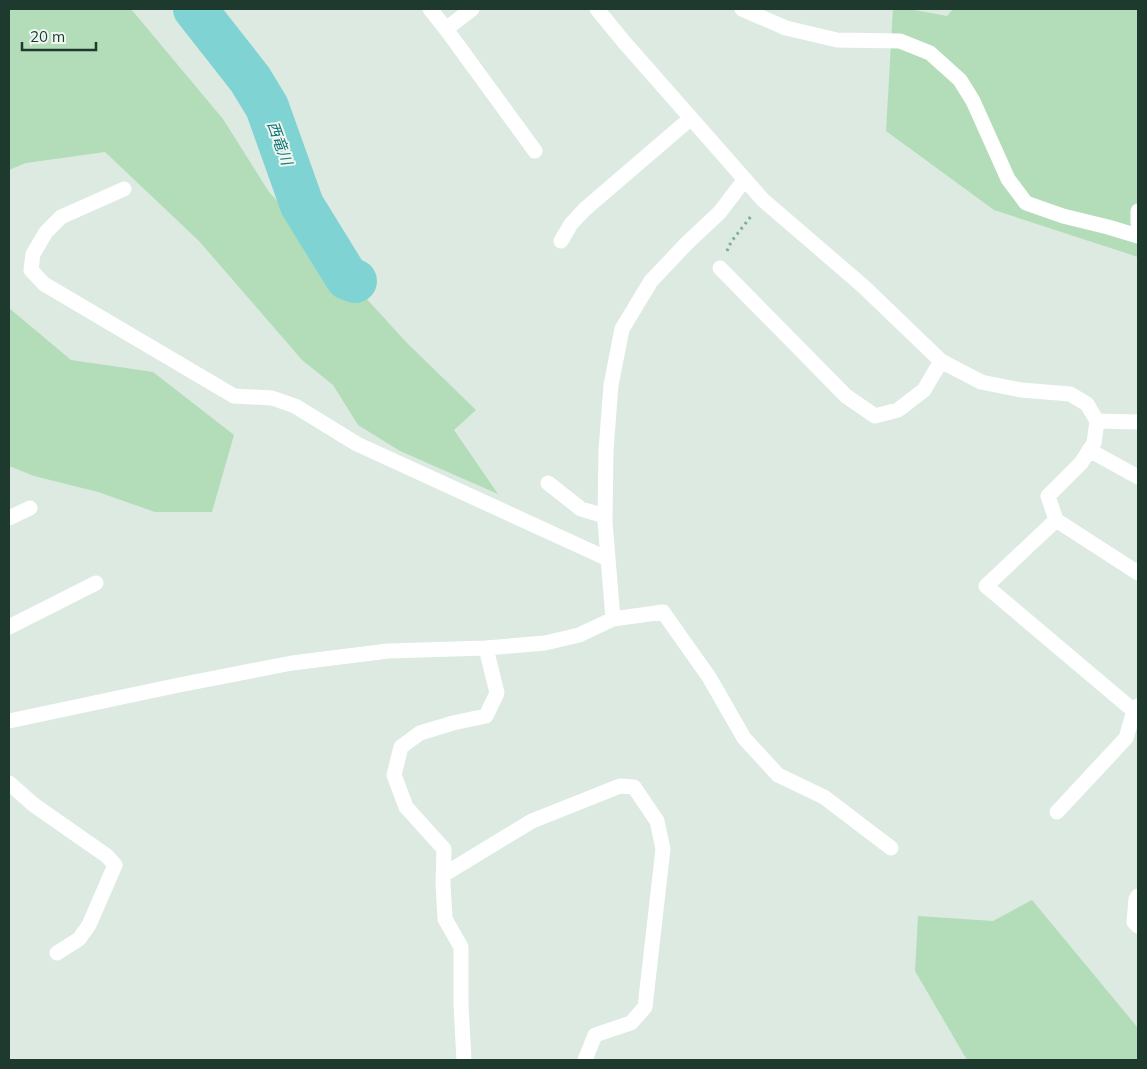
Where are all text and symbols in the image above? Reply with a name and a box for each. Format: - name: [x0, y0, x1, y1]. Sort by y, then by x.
- scale bar: [22, 20, 96, 52]
- text: 20 m: [30, 27, 65, 46]
- water label: 西竜川: [263, 119, 297, 169]

